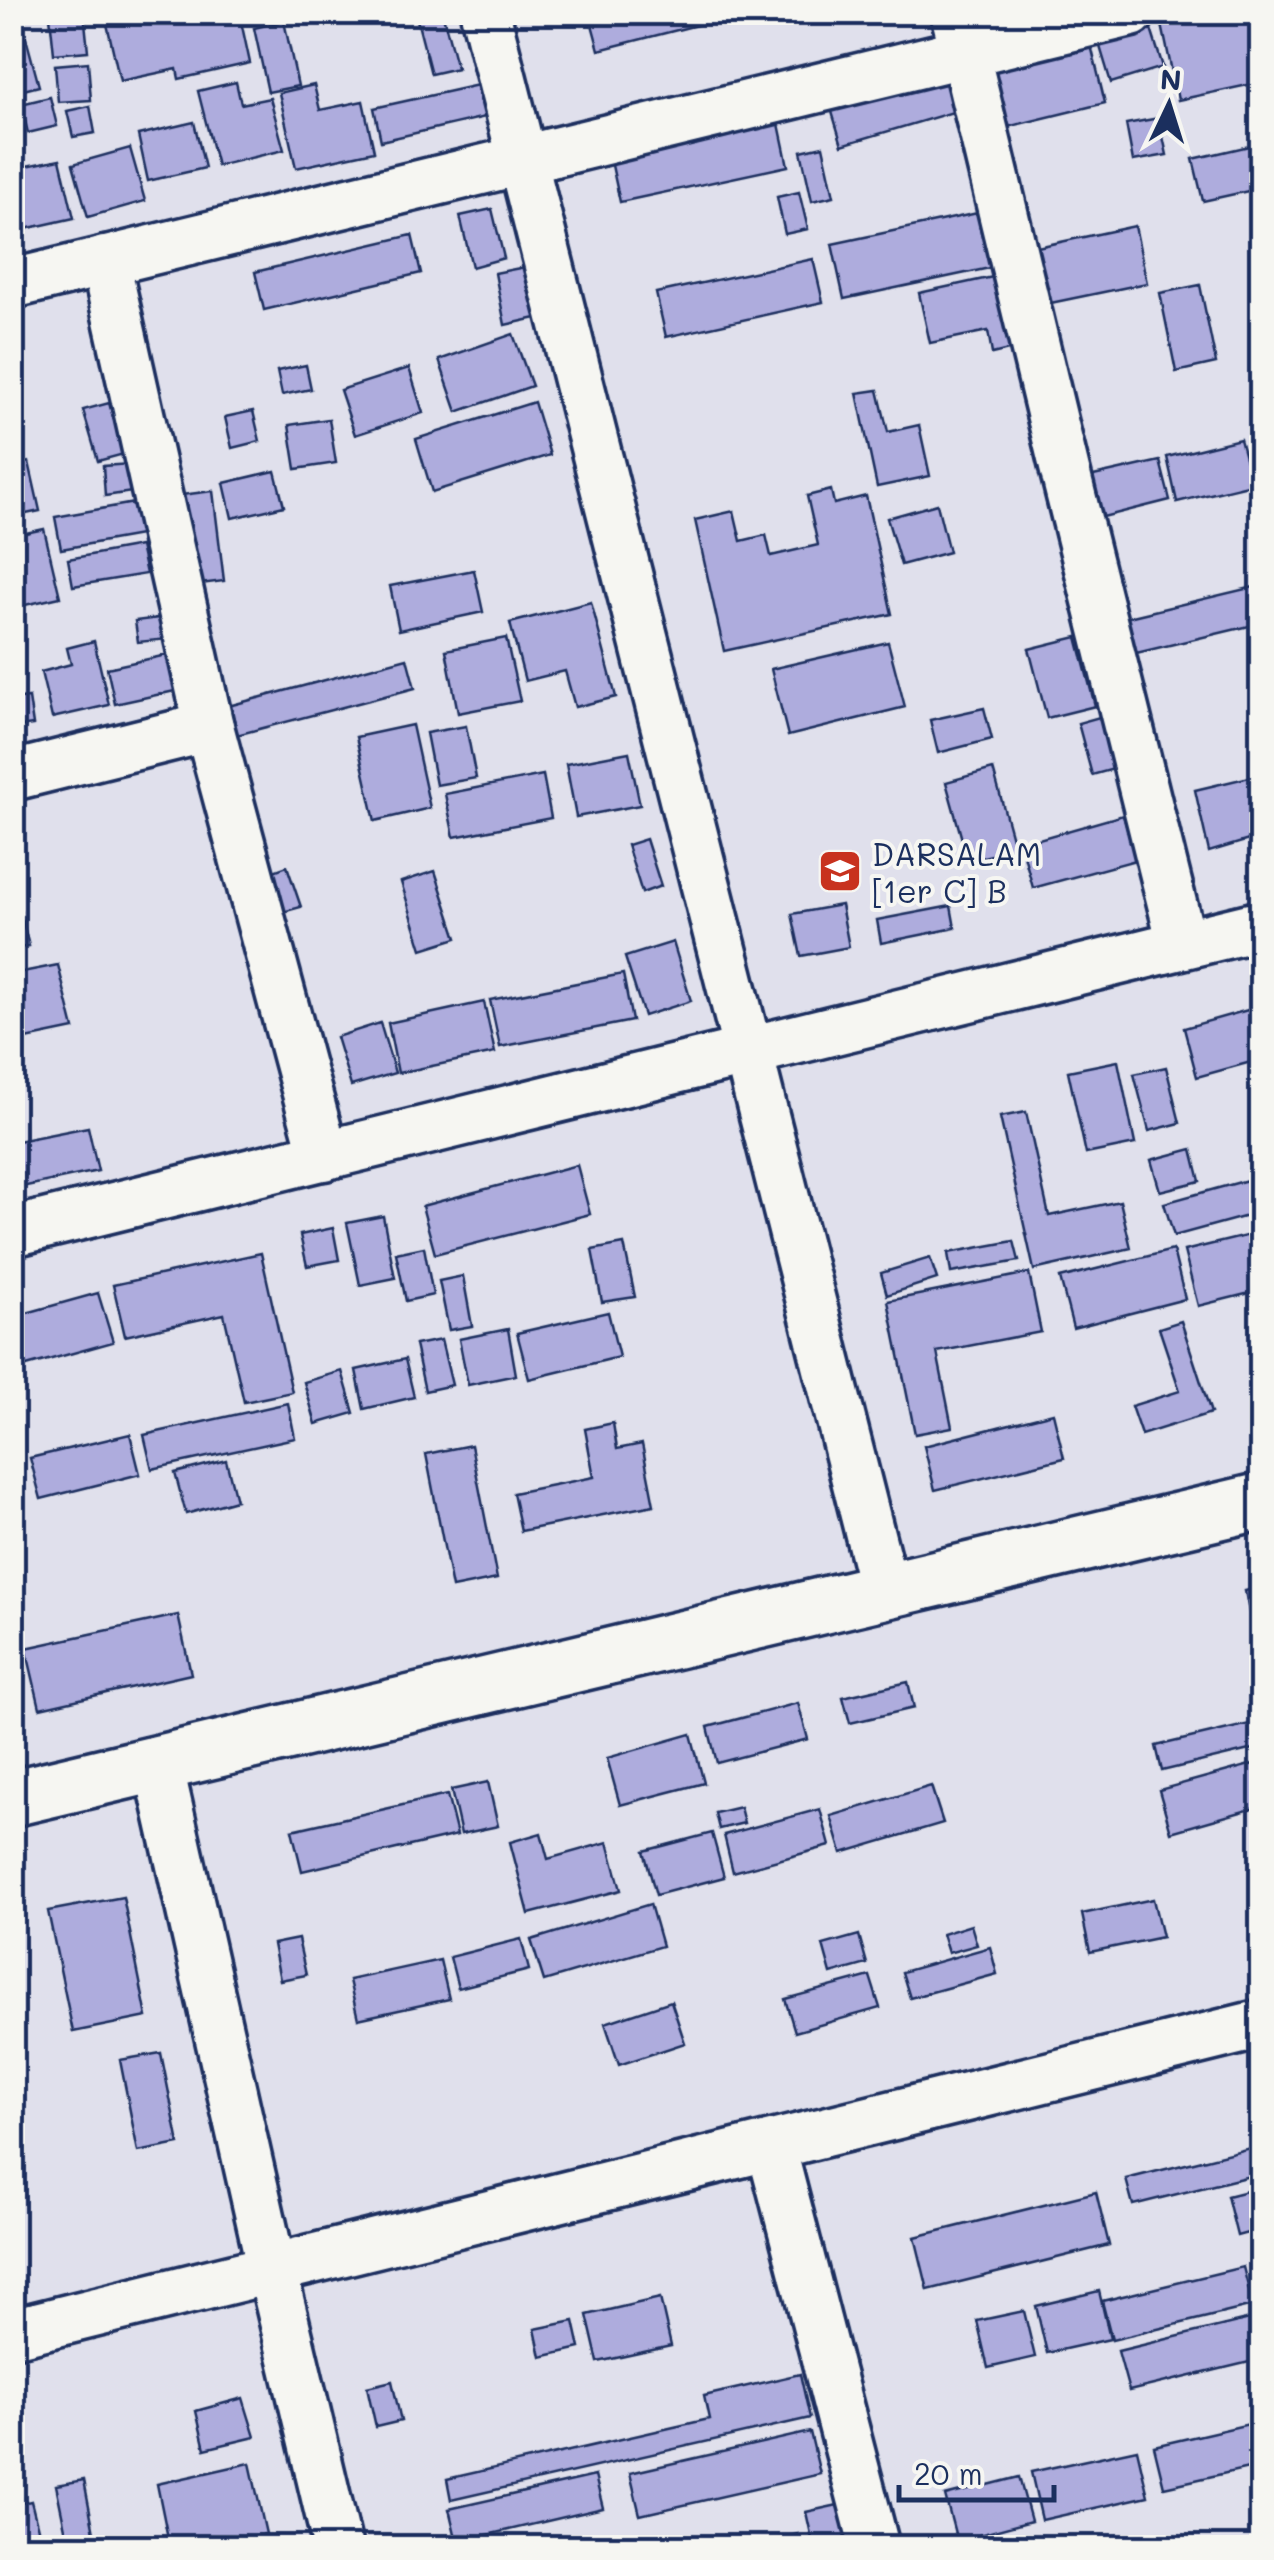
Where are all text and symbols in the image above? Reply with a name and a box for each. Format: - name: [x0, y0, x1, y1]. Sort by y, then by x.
- north arrow: [1119, 55, 1219, 155]
- text: N: [1159, 60, 1183, 98]
- place label: DARSALAM [1er C] B: [872, 832, 1041, 911]
- school or university icon: DARSALAM [1er C] B: [817, 848, 863, 894]
- scale bar: [899, 2440, 1054, 2502]
- text: 20 m: [914, 2453, 983, 2493]

